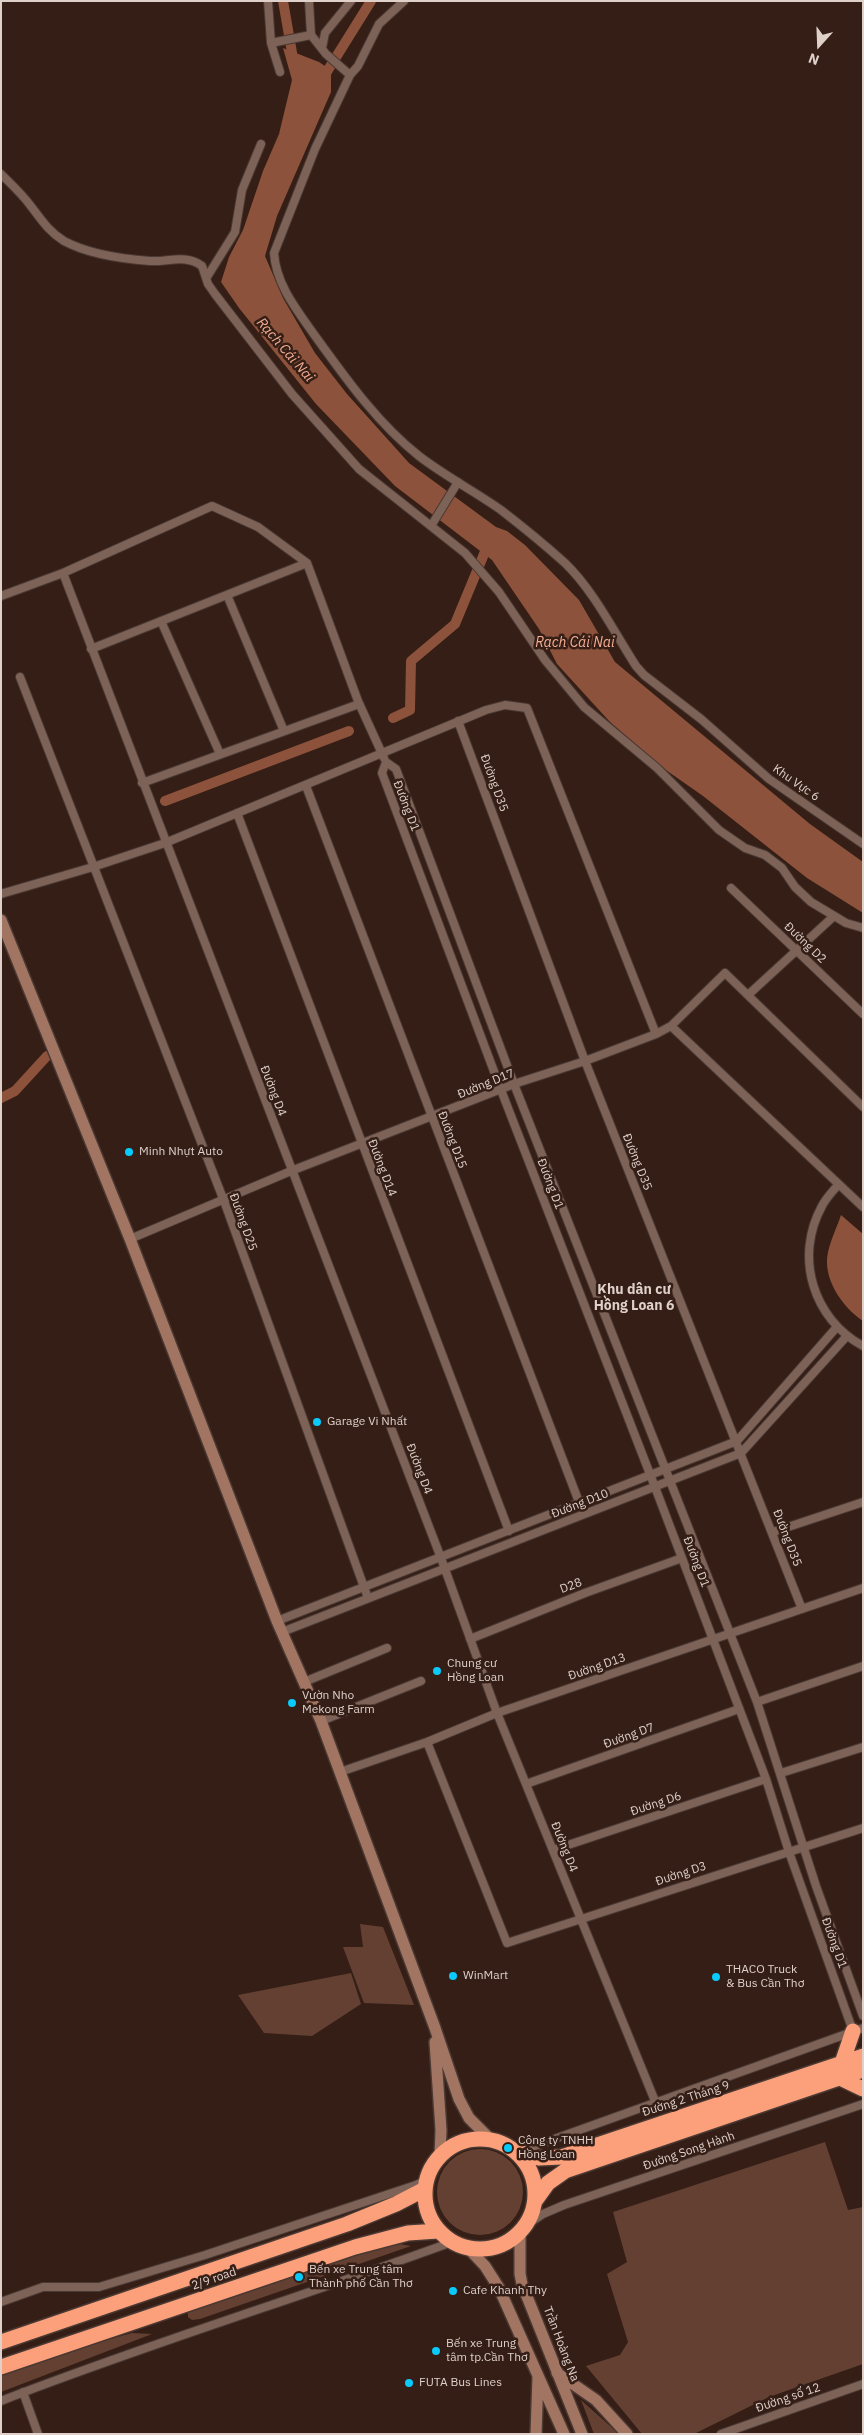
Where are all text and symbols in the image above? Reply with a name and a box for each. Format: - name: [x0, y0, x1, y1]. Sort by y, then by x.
- north arrow: [794, 20, 844, 70]
- text: N: [806, 49, 822, 69]
- water label: Rạch Cái Nai: [253, 315, 317, 385]
- water label: Rạch Cái Nai: [535, 635, 615, 651]
- street label: Đường D35: [477, 752, 511, 814]
- street label: Khu Vực 6: [770, 762, 822, 804]
- street label: Đường D1: [390, 779, 422, 833]
- street label: Đường D2: [781, 919, 829, 967]
- street label: Đường D4: [257, 1064, 289, 1118]
- street label: Đường D17: [455, 1066, 517, 1102]
- street label: Đường D15: [435, 1109, 469, 1171]
- street label: Đường D35: [619, 1131, 655, 1193]
- street label: Đường D14: [365, 1137, 399, 1199]
- place label: Minh Nhựt Auto: [139, 1145, 223, 1159]
- marker: Minh Nhựt Auto: [123, 1146, 135, 1158]
- street label: Đường D1: [534, 1157, 566, 1211]
- street label: Đường D25: [226, 1191, 260, 1253]
- district label: Khu dân cư Hồng Loan 6: [594, 1282, 674, 1314]
- place label: Garage Vi Nhất: [327, 1415, 407, 1429]
- marker: Garage Vi Nhất: [311, 1416, 323, 1428]
- street label: Đường D4: [403, 1442, 435, 1496]
- street label: Đường D10: [549, 1487, 611, 1521]
- street label: Đường D35: [770, 1507, 804, 1569]
- street label: Đường D1: [680, 1535, 712, 1589]
- street label: D28: [558, 1575, 584, 1597]
- street label: Đường D13: [566, 1650, 628, 1684]
- place label: Chung cư Hồng Loan: [447, 1657, 504, 1685]
- marker: Chung cư Hồng Loan: [431, 1665, 443, 1677]
- place label: Vườn Nho Mekong Farm: [302, 1689, 375, 1717]
- marker: Vườn Nho Mekong Farm: [286, 1697, 298, 1709]
- street label: Đường D7: [602, 1720, 656, 1752]
- street label: Đường D6: [629, 1789, 683, 1819]
- street label: Đường D4: [547, 1820, 581, 1874]
- street label: Đường D3: [654, 1859, 708, 1889]
- street label: Đường D1: [818, 1916, 850, 1970]
- place label: THACO Truck & Bus Cần Thơ: [726, 1963, 804, 1991]
- place label: WinMart: [463, 1969, 508, 1983]
- marker: WinMart: [447, 1970, 459, 1982]
- marker: THACO Truck & Bus Cần Thơ: [710, 1971, 722, 1983]
- street label: Đường 2 Tháng 9: [641, 2078, 731, 2120]
- street label: Đường Song Hành: [641, 2129, 737, 2173]
- place label: Công ty TNHH Hồng Loan: [518, 2134, 594, 2162]
- marker: Công ty TNHH Hồng Loan: [502, 2142, 514, 2154]
- place label: Bến xe Trung tâm Thành phố Cần Thơ: [309, 2263, 413, 2291]
- street label: 2/9 road: [190, 2265, 238, 2293]
- marker: Bến xe Trung tâm Thành phố Cần Thơ: [293, 2271, 305, 2283]
- place label: Cafe Khanh Thy: [463, 2284, 547, 2298]
- marker: Cafe Khanh Thy: [447, 2285, 459, 2297]
- street label: Trần Hoàng Na: [540, 2304, 582, 2384]
- place label: Bến xe Trung tâm tp.Cần Thơ: [446, 2337, 528, 2365]
- marker: Bến xe Trung tâm tp.Cần Thơ: [430, 2345, 442, 2357]
- place label: FUTA Bus Lines: [419, 2376, 502, 2390]
- marker: FUTA Bus Lines: [403, 2377, 415, 2389]
- street label: Đường số 12: [754, 2380, 822, 2416]

